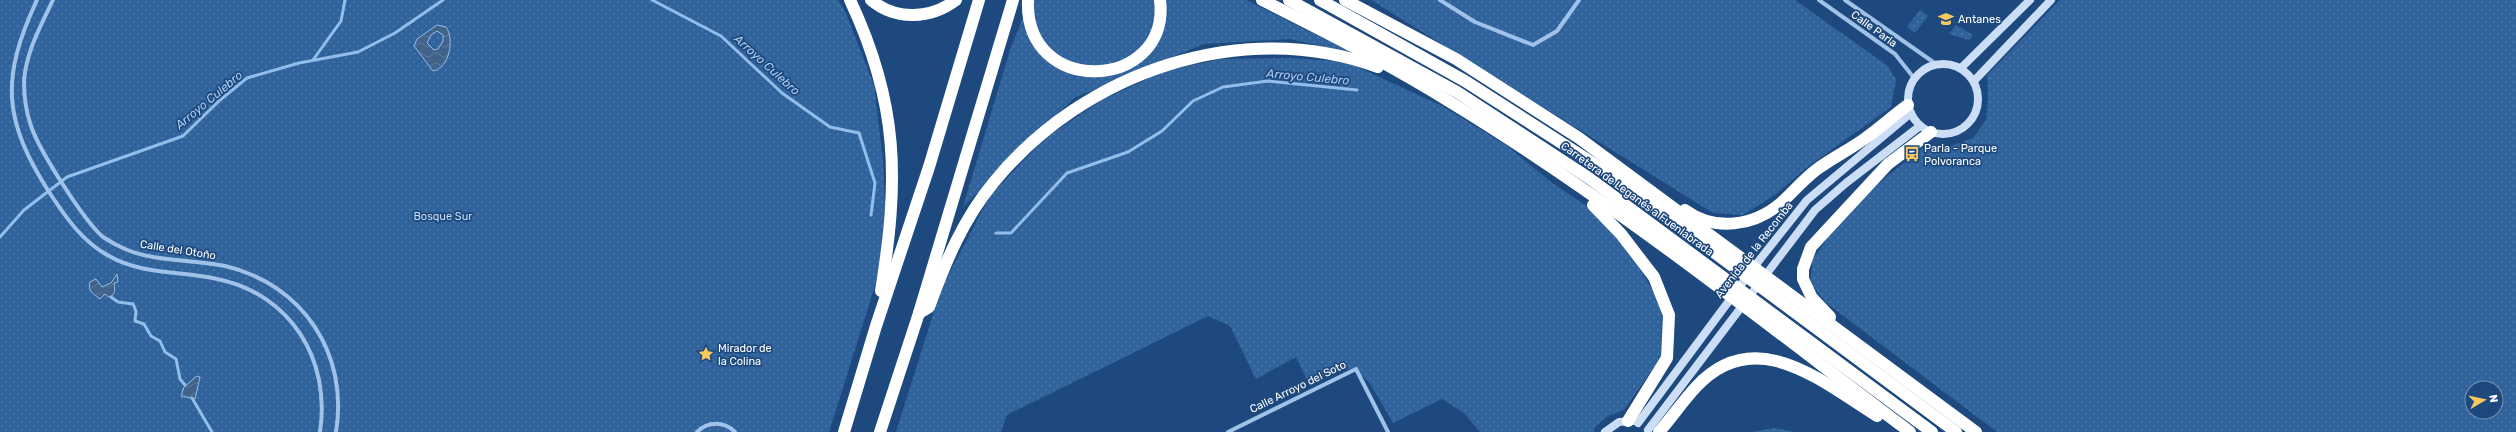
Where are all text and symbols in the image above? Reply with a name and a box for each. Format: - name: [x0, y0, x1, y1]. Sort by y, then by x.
- street label: Calle Parla: [1849, 8, 1899, 50]
- school or university icon: Antanes: [1937, 10, 1955, 28]
- place label: Antanes: [1958, 13, 2001, 26]
- water label: Arroyo Culebro: [731, 31, 803, 98]
- water label: Arroyo Culebro: [1265, 66, 1350, 88]
- water label: Arroyo Culebro: [172, 68, 246, 133]
- street label: Carretera de Leganés a Fuenlabrada: [1558, 139, 1716, 259]
- place label: Parla - Parque Polvoranca: [1924, 142, 1997, 168]
- bus stop icon: Parla - Parque Polvoranca: [1903, 145, 1921, 163]
- street label: Avenida de la Recomba: [1712, 199, 1796, 301]
- park label: Bosque Sur: [414, 210, 473, 223]
- street label: Calle del Otoño: [139, 238, 217, 262]
- place label: Mirador de la Colina: [718, 342, 772, 368]
- place icon: Mirador de la Colina: [697, 345, 715, 363]
- street label: Calle Arroyo del Soto: [1248, 358, 1348, 416]
- north arrow: [2464, 380, 2504, 420]
- text: N: [2486, 394, 2500, 404]

